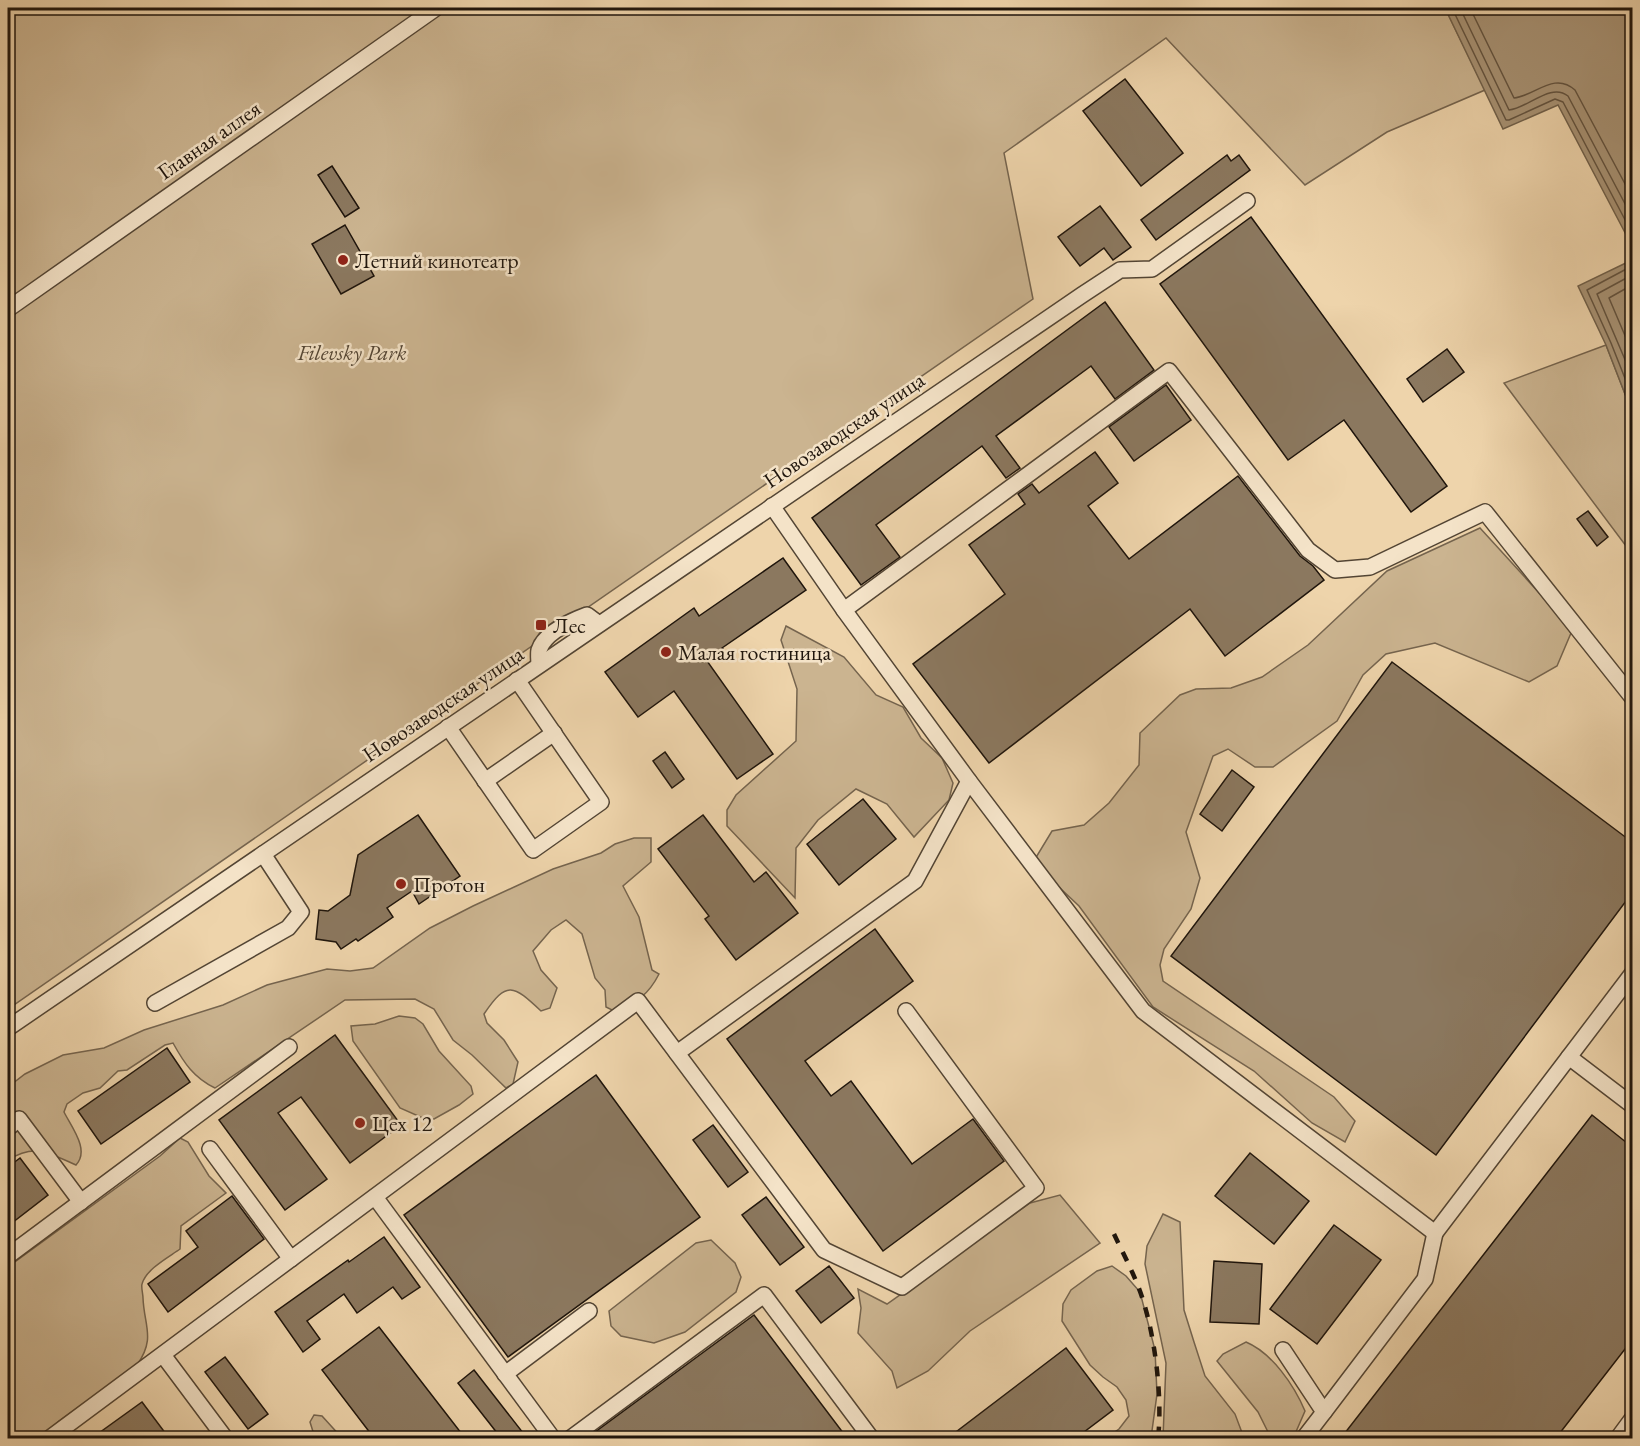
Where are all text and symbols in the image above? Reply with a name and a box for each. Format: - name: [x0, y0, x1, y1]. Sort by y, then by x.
- street label: Главная аллея: [152, 94, 267, 186]
- place label: Летний кинотеатр: [355, 246, 519, 275]
- marker: Летний кинотеатр: [336, 253, 350, 267]
- park label: Filevsky Park: [296, 338, 407, 367]
- street label: Новозаводская улица: [758, 365, 930, 495]
- place label: Лес: [553, 611, 586, 640]
- marker: Лес: [534, 618, 548, 632]
- place label: Малая гостиница: [678, 638, 831, 667]
- street label: Новозаводская улица: [357, 639, 529, 769]
- marker: Малая гостиница: [659, 645, 673, 659]
- place label: Протон: [413, 870, 485, 899]
- marker: Протон: [394, 877, 408, 891]
- place label: Цех 12: [372, 1109, 433, 1138]
- marker: Цех 12: [353, 1116, 367, 1130]

